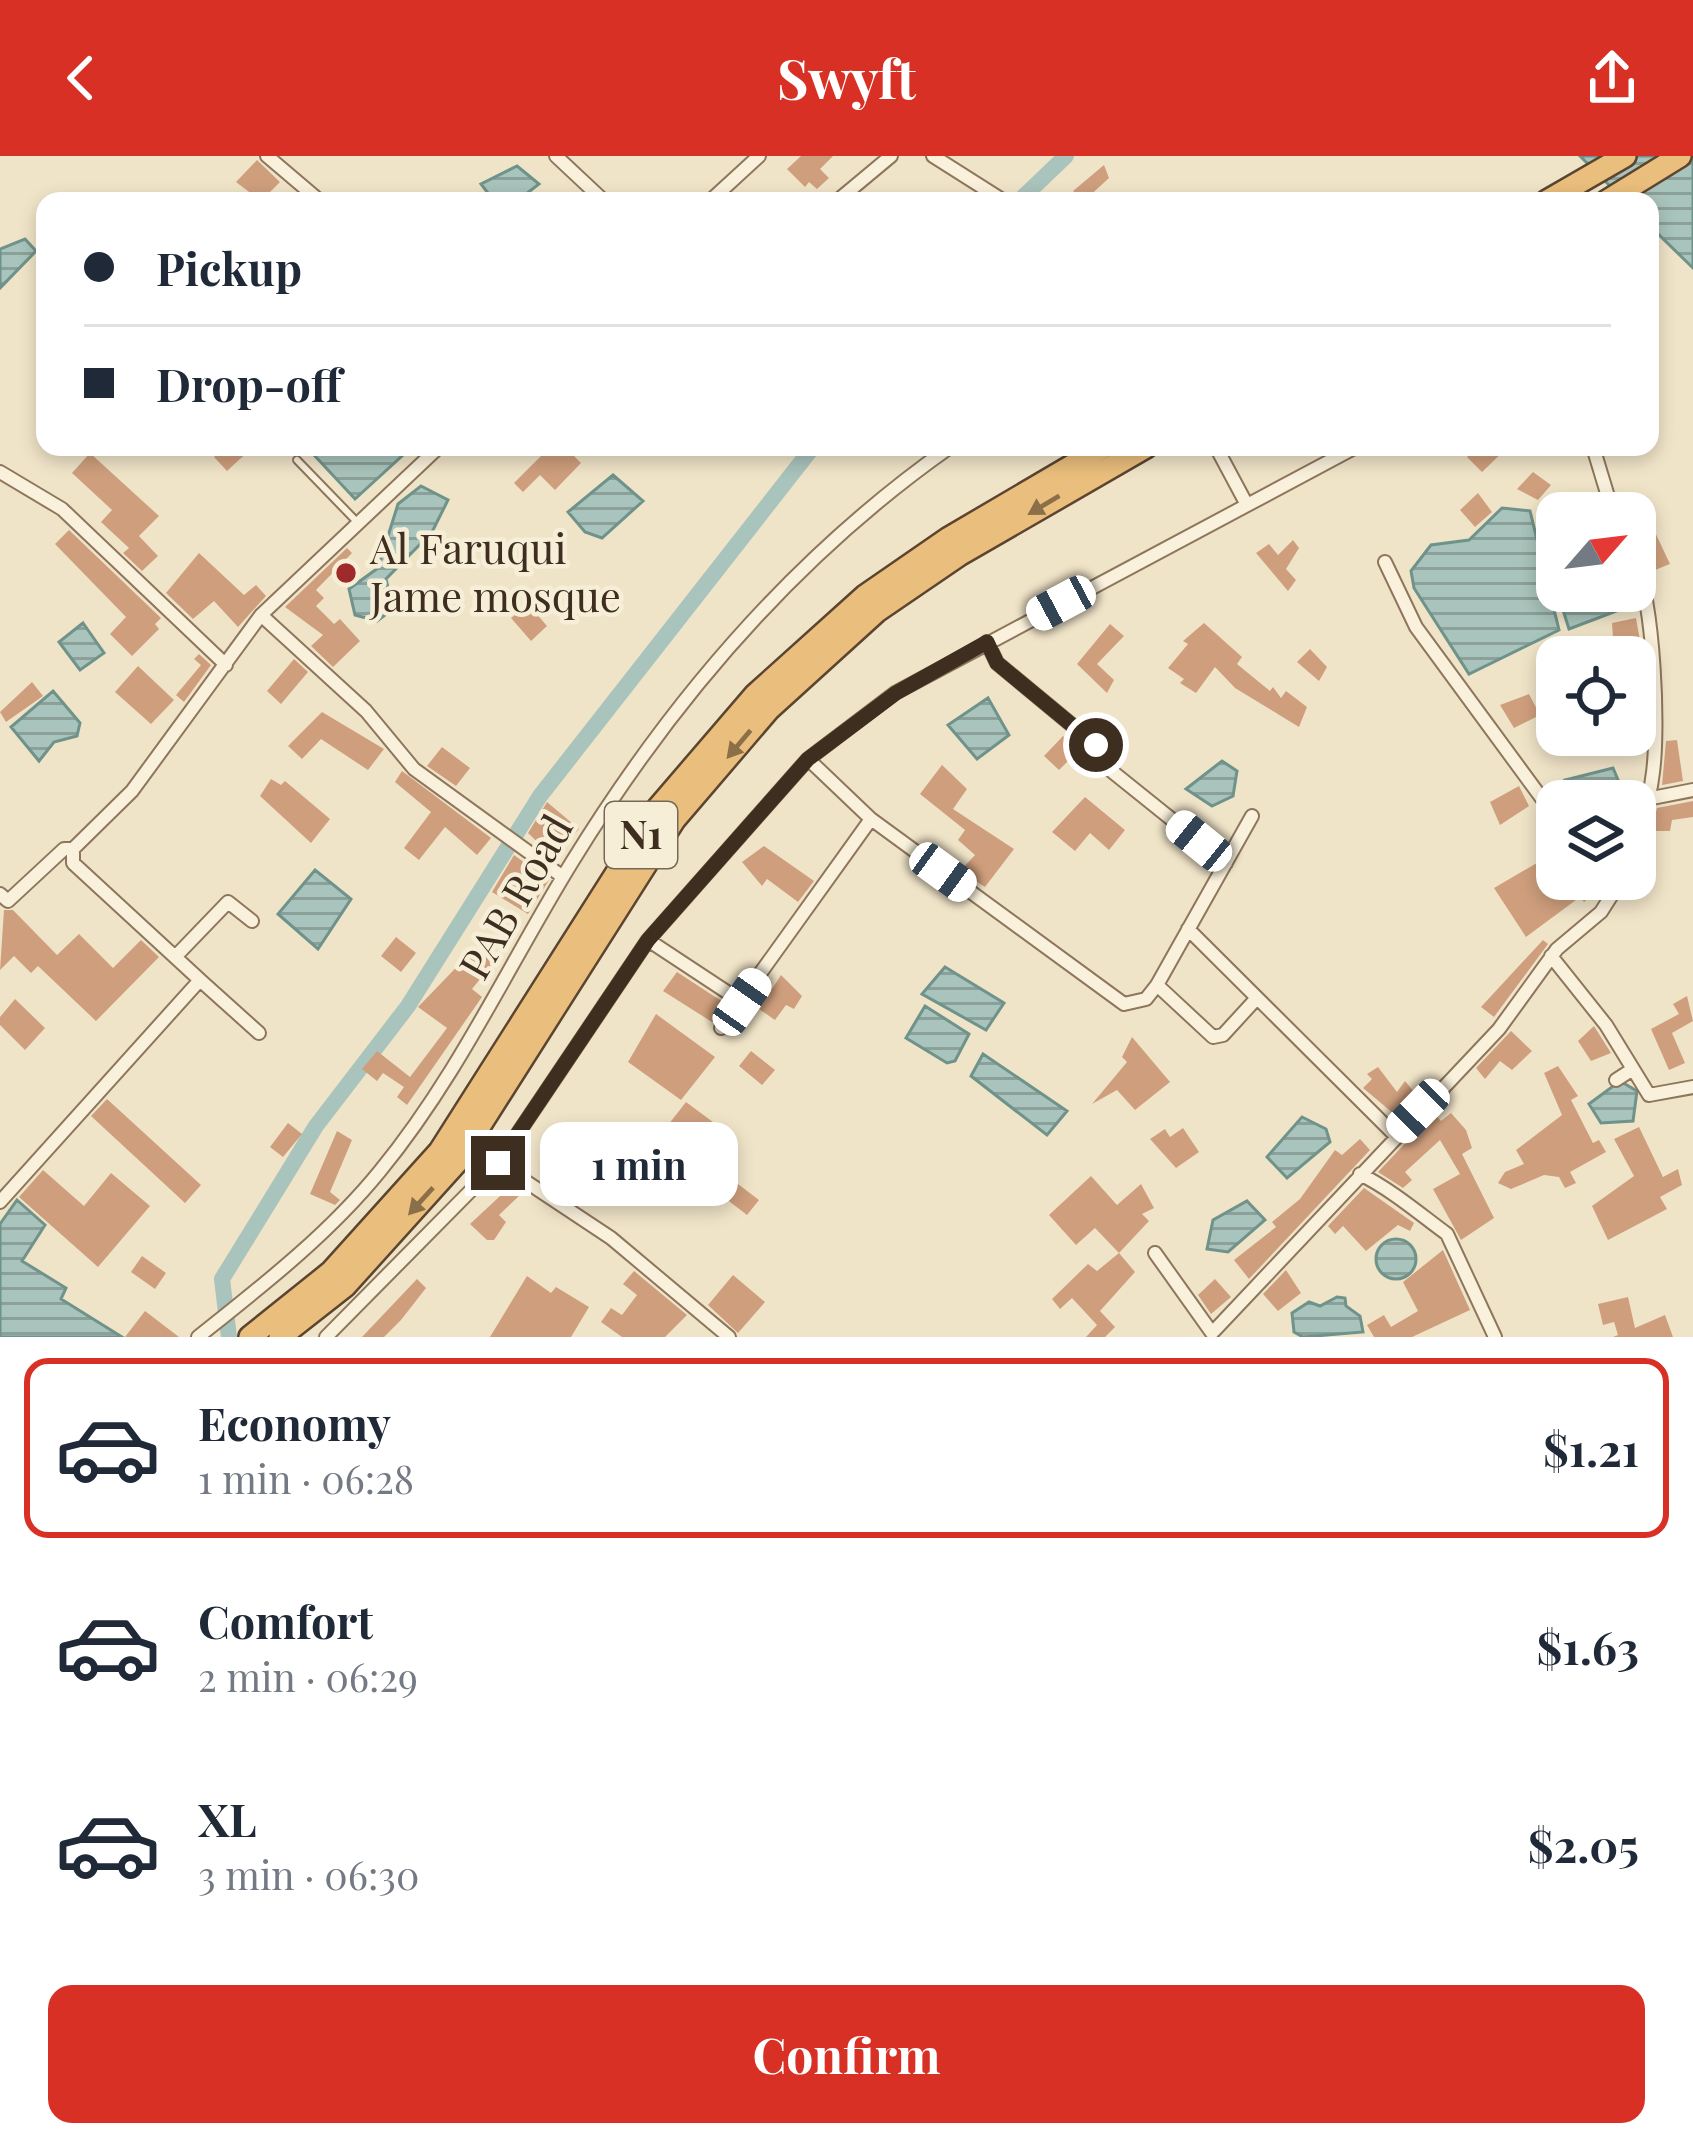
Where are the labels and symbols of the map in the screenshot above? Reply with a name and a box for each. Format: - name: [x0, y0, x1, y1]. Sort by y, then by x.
- north arrow: [1536, 492, 1656, 612]
- one-way arrow: [1027, 493, 1061, 514]
- place label: Al Faruqui Jame mosque: [369, 519, 621, 623]
- marker: Al Faruqui Jame mosque: [333, 560, 359, 586]
- car: [1021, 570, 1101, 636]
- route start: [1069, 718, 1123, 772]
- one-way arrow: [726, 729, 752, 759]
- road number: N1: [605, 802, 677, 868]
- street label: PAB Road: [445, 804, 584, 988]
- car: [1160, 804, 1238, 878]
- car: [903, 836, 983, 908]
- car: [707, 962, 777, 1042]
- car: [1380, 1073, 1456, 1149]
- callout: 1 min: [540, 1121, 738, 1205]
- route end: [471, 1136, 525, 1190]
- one-way arrow: [408, 1186, 435, 1216]

